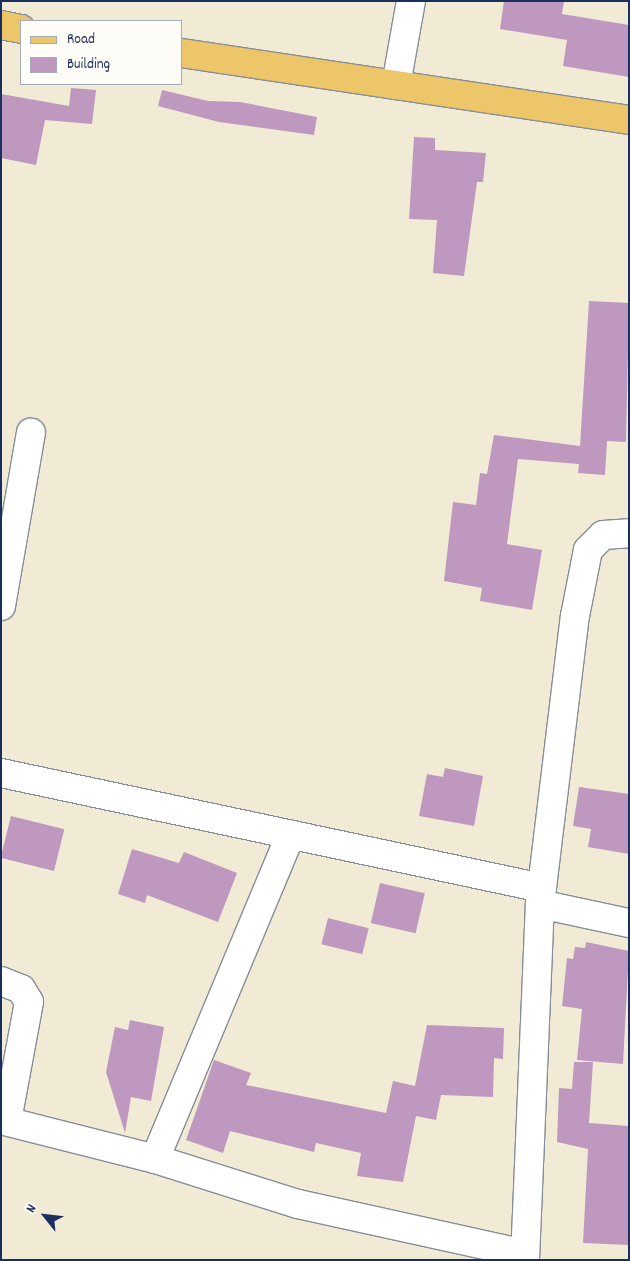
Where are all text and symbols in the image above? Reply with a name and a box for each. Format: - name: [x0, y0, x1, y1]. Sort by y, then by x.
- legend: [20, 20, 182, 85]
- text: Road: [67, 29, 95, 51]
- text: Building: [67, 54, 110, 76]
- north arrow: [20, 1191, 70, 1241]
- text: N: [21, 1201, 42, 1217]

